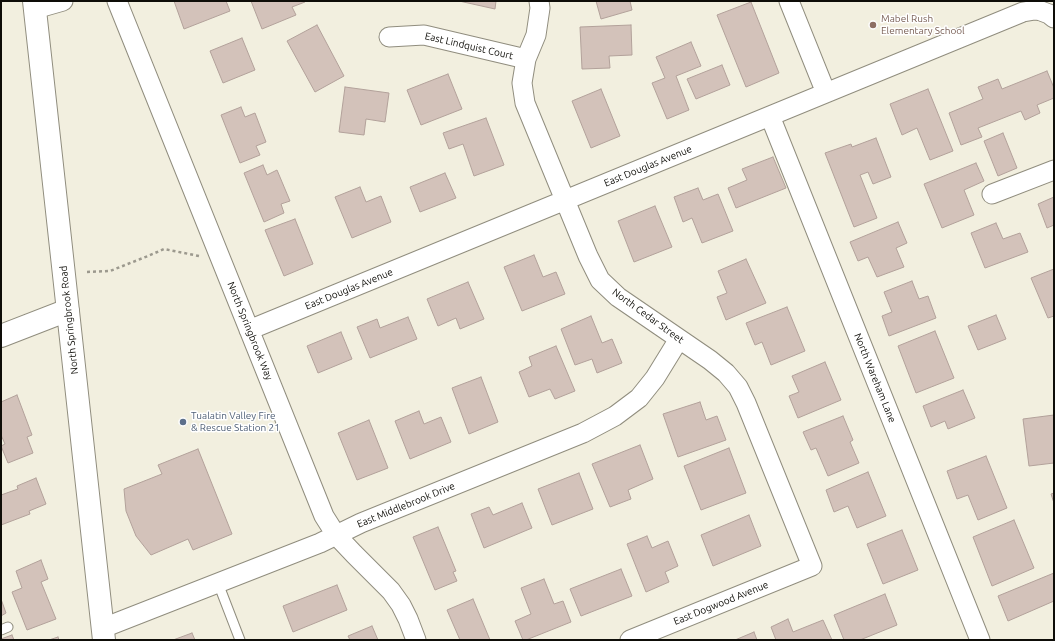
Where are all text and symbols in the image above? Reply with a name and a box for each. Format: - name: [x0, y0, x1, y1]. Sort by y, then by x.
- place label: Mabel Rush Elementary School: [881, 13, 965, 36]
- marker: Mabel Rush Elementary School: [868, 20, 878, 30]
- street label: East Lindquist Court: [424, 30, 514, 62]
- street label: East Douglas Avenue: [602, 143, 694, 189]
- street label: North Springbrook Road: [57, 265, 81, 375]
- street label: East Douglas Avenue: [303, 266, 395, 312]
- street label: North Springbrook Way: [225, 280, 275, 382]
- street label: North Cedar Street: [610, 286, 686, 346]
- street label: North Wareham Lane: [852, 332, 898, 424]
- place label: Tualatin Valley Fire & Rescue Station 21: [191, 410, 280, 434]
- marker: Tualatin Valley Fire & Rescue Station 21: [178, 417, 188, 427]
- street label: East Middlebrook Drive: [355, 480, 457, 530]
- street label: East Dogwood Avenue: [672, 578, 770, 628]

